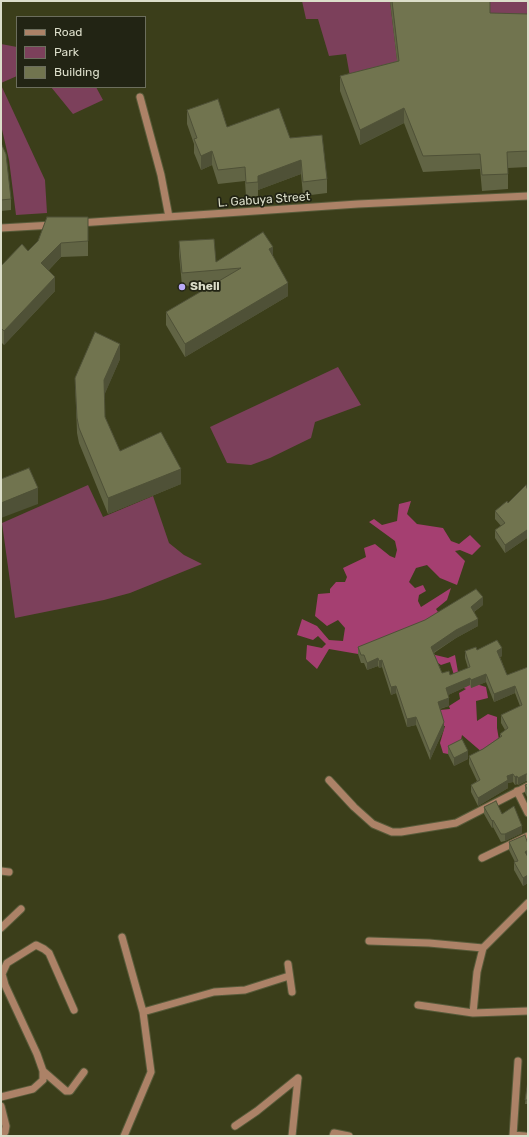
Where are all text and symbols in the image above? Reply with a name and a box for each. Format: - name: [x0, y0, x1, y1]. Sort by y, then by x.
- legend: [16, 16, 146, 88]
- text: Road: [54, 25, 82, 39]
- text: Park: [54, 45, 79, 59]
- text: Building: [54, 65, 100, 79]
- street label: L. Gabuya Street: [217, 190, 311, 210]
- place label: Shell: [190, 280, 220, 294]
- marker: Shell: [177, 282, 187, 292]

